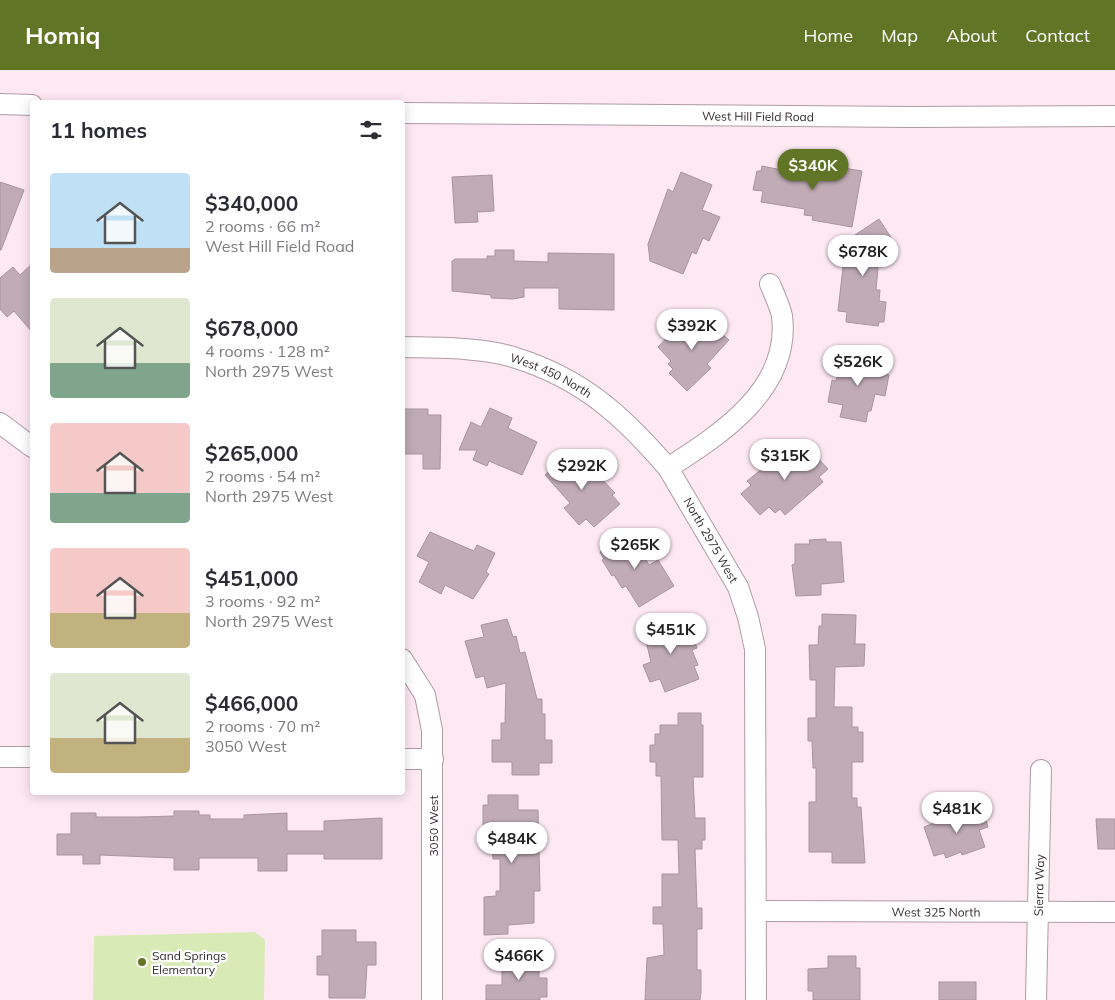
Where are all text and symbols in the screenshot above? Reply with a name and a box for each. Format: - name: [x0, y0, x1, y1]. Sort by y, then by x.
- text: Homiq: [25, 20, 101, 50]
- text: Home: [803, 24, 853, 47]
- text: Map: [881, 24, 918, 47]
- text: About: [946, 24, 997, 47]
- text: Contact: [1025, 24, 1090, 47]
- street label: West Hill Field Road: [702, 108, 814, 124]
- icon: filters: [357, 116, 385, 144]
- text: 11 homes: [50, 117, 147, 143]
- pin: $340K: [778, 148, 848, 191]
- text: $340K: [788, 155, 838, 175]
- text: $340,000: [205, 190, 298, 216]
- icon: home: [90, 193, 150, 253]
- text: 2 rooms · 66 m²: [205, 216, 320, 236]
- pin: $678K: [828, 234, 898, 277]
- text: West Hill Field Road: [205, 236, 354, 256]
- text: $678K: [838, 241, 888, 261]
- pin: $392K: [657, 308, 727, 351]
- text: $678,000: [205, 315, 298, 341]
- text: $392K: [667, 315, 717, 335]
- icon: home: [90, 318, 150, 378]
- text: 4 rooms · 128 m²: [205, 341, 330, 361]
- pin: $526K: [823, 344, 893, 387]
- street label: West 450 North: [509, 349, 595, 401]
- text: $526K: [833, 351, 883, 371]
- text: North 2975 West: [205, 361, 333, 381]
- pin: $315K: [750, 438, 820, 481]
- text: $265,000: [205, 440, 298, 466]
- icon: home: [90, 443, 150, 503]
- text: $315K: [760, 445, 810, 465]
- pin: $292K: [547, 448, 617, 491]
- text: $292K: [557, 455, 607, 475]
- text: 2 rooms · 54 m²: [205, 466, 320, 486]
- text: North 2975 West: [205, 486, 333, 506]
- street label: North 2975 West: [680, 495, 742, 585]
- pin: $265K: [600, 528, 670, 570]
- text: $265K: [610, 534, 660, 554]
- text: $451,000: [205, 565, 298, 591]
- icon: home: [90, 568, 150, 628]
- text: 3 rooms · 92 m²: [205, 591, 320, 611]
- text: North 2975 West: [205, 611, 333, 631]
- pin: $451K: [636, 612, 706, 655]
- text: $451K: [646, 619, 696, 639]
- text: $466,000: [205, 690, 298, 716]
- icon: home: [90, 693, 150, 753]
- text: 2 rooms · 70 m²: [205, 716, 320, 736]
- text: 3050 West: [205, 736, 287, 756]
- pin: $481K: [922, 792, 992, 834]
- street label: 3050 West: [426, 795, 441, 857]
- text: $481K: [932, 798, 982, 818]
- pin: $484K: [477, 822, 547, 864]
- text: $484K: [487, 828, 537, 848]
- street label: Sierra Way: [1030, 853, 1047, 916]
- street label: West 325 North: [892, 904, 980, 919]
- pin: $466K: [484, 938, 554, 981]
- text: $466K: [494, 945, 544, 965]
- place label: Sand Springs Elementary: [152, 948, 226, 977]
- marker: Sand Springs Elementary: [136, 956, 148, 968]

